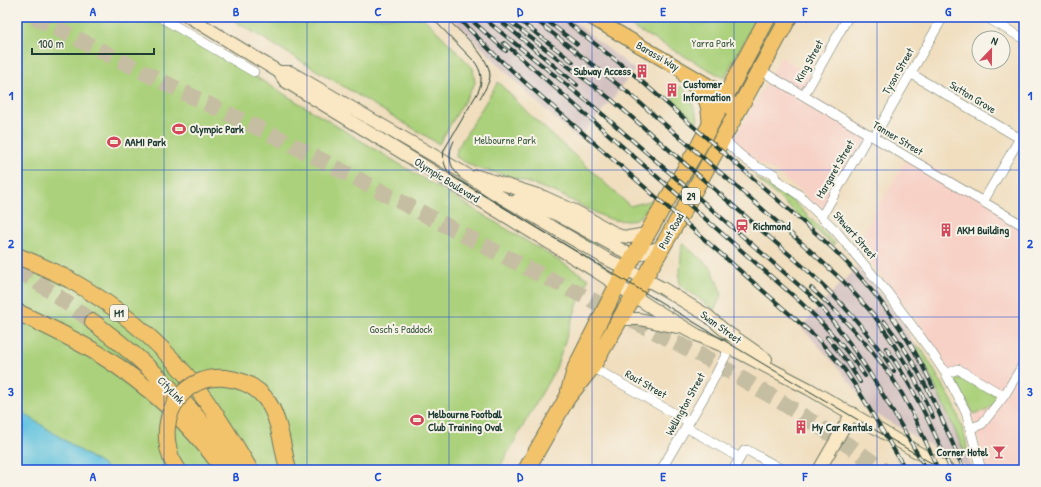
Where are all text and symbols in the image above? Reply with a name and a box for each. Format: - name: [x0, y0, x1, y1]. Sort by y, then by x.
- text: A: [90, 2, 97, 20]
- text: B: [233, 2, 240, 20]
- text: C: [374, 2, 382, 20]
- text: D: [517, 2, 524, 20]
- text: E: [660, 2, 666, 20]
- text: F: [802, 2, 809, 20]
- text: G: [945, 2, 952, 20]
- scale bar: [32, 30, 154, 56]
- north arrow: [971, 30, 1011, 70]
- text: N: [989, 33, 1000, 48]
- text: 100 m: [38, 35, 64, 52]
- park label: Yarra Park: [692, 36, 735, 50]
- street label: King Street: [792, 37, 826, 85]
- street label: Barassi Way: [634, 38, 682, 74]
- street label: Tyson Street: [879, 45, 917, 97]
- building icon: Subway Access: [634, 63, 650, 79]
- place label: Subway Access: [574, 64, 632, 79]
- place label: Customer Information: [683, 77, 731, 104]
- street label: Sutton Grove: [947, 78, 999, 117]
- building icon: Customer Information: [664, 82, 680, 98]
- text: 1: [9, 86, 14, 104]
- text: 1: [1028, 86, 1033, 104]
- street label: Tanner Street: [870, 118, 926, 159]
- sports icon: Olympic Park: [171, 121, 187, 137]
- place label: Olympic Park: [190, 122, 244, 137]
- park label: Melbourne Park: [474, 133, 536, 147]
- sports icon: AAMI Park: [106, 134, 122, 150]
- place label: AAMI Park: [125, 135, 166, 149]
- street label: Margaret Street: [813, 137, 857, 201]
- street label: Olympic Boulevard: [412, 154, 483, 206]
- road number: 29: [682, 188, 700, 204]
- street label: Stewart Street: [830, 208, 880, 262]
- street label: Punt Road: [655, 210, 687, 251]
- station icon: Richmond: [734, 218, 750, 234]
- place label: Richmond: [753, 219, 791, 233]
- building icon: AKM Building: [938, 222, 954, 238]
- place label: AKM Building: [957, 223, 1009, 238]
- text: 2: [8, 234, 15, 252]
- text: 2: [1027, 234, 1034, 252]
- road number: M1: [110, 305, 128, 321]
- street label: Swan Street: [698, 307, 745, 347]
- park label: Gosch's Paddock: [370, 322, 433, 336]
- street label: Rout Street: [623, 367, 669, 402]
- street label: Wellington Street: [662, 370, 708, 438]
- street label: CityLink: [154, 373, 188, 407]
- text: 3: [8, 382, 14, 400]
- text: 3: [1027, 382, 1033, 400]
- place label: Melbourne Football Club Training Oval: [428, 407, 503, 435]
- sports icon: Melbourne Football Club Training Oval: [409, 412, 425, 428]
- building icon: My Car Rentals: [793, 419, 809, 435]
- place label: My Car Rentals: [812, 420, 873, 435]
- bar icon: Corner Hotel: [991, 444, 1007, 460]
- place label: Corner Hotel: [937, 445, 989, 459]
- text: A: [90, 467, 97, 485]
- text: B: [233, 467, 240, 485]
- text: C: [374, 467, 382, 485]
- text: D: [517, 467, 524, 485]
- text: E: [660, 467, 666, 485]
- text: F: [802, 467, 809, 485]
- text: G: [945, 467, 952, 485]

